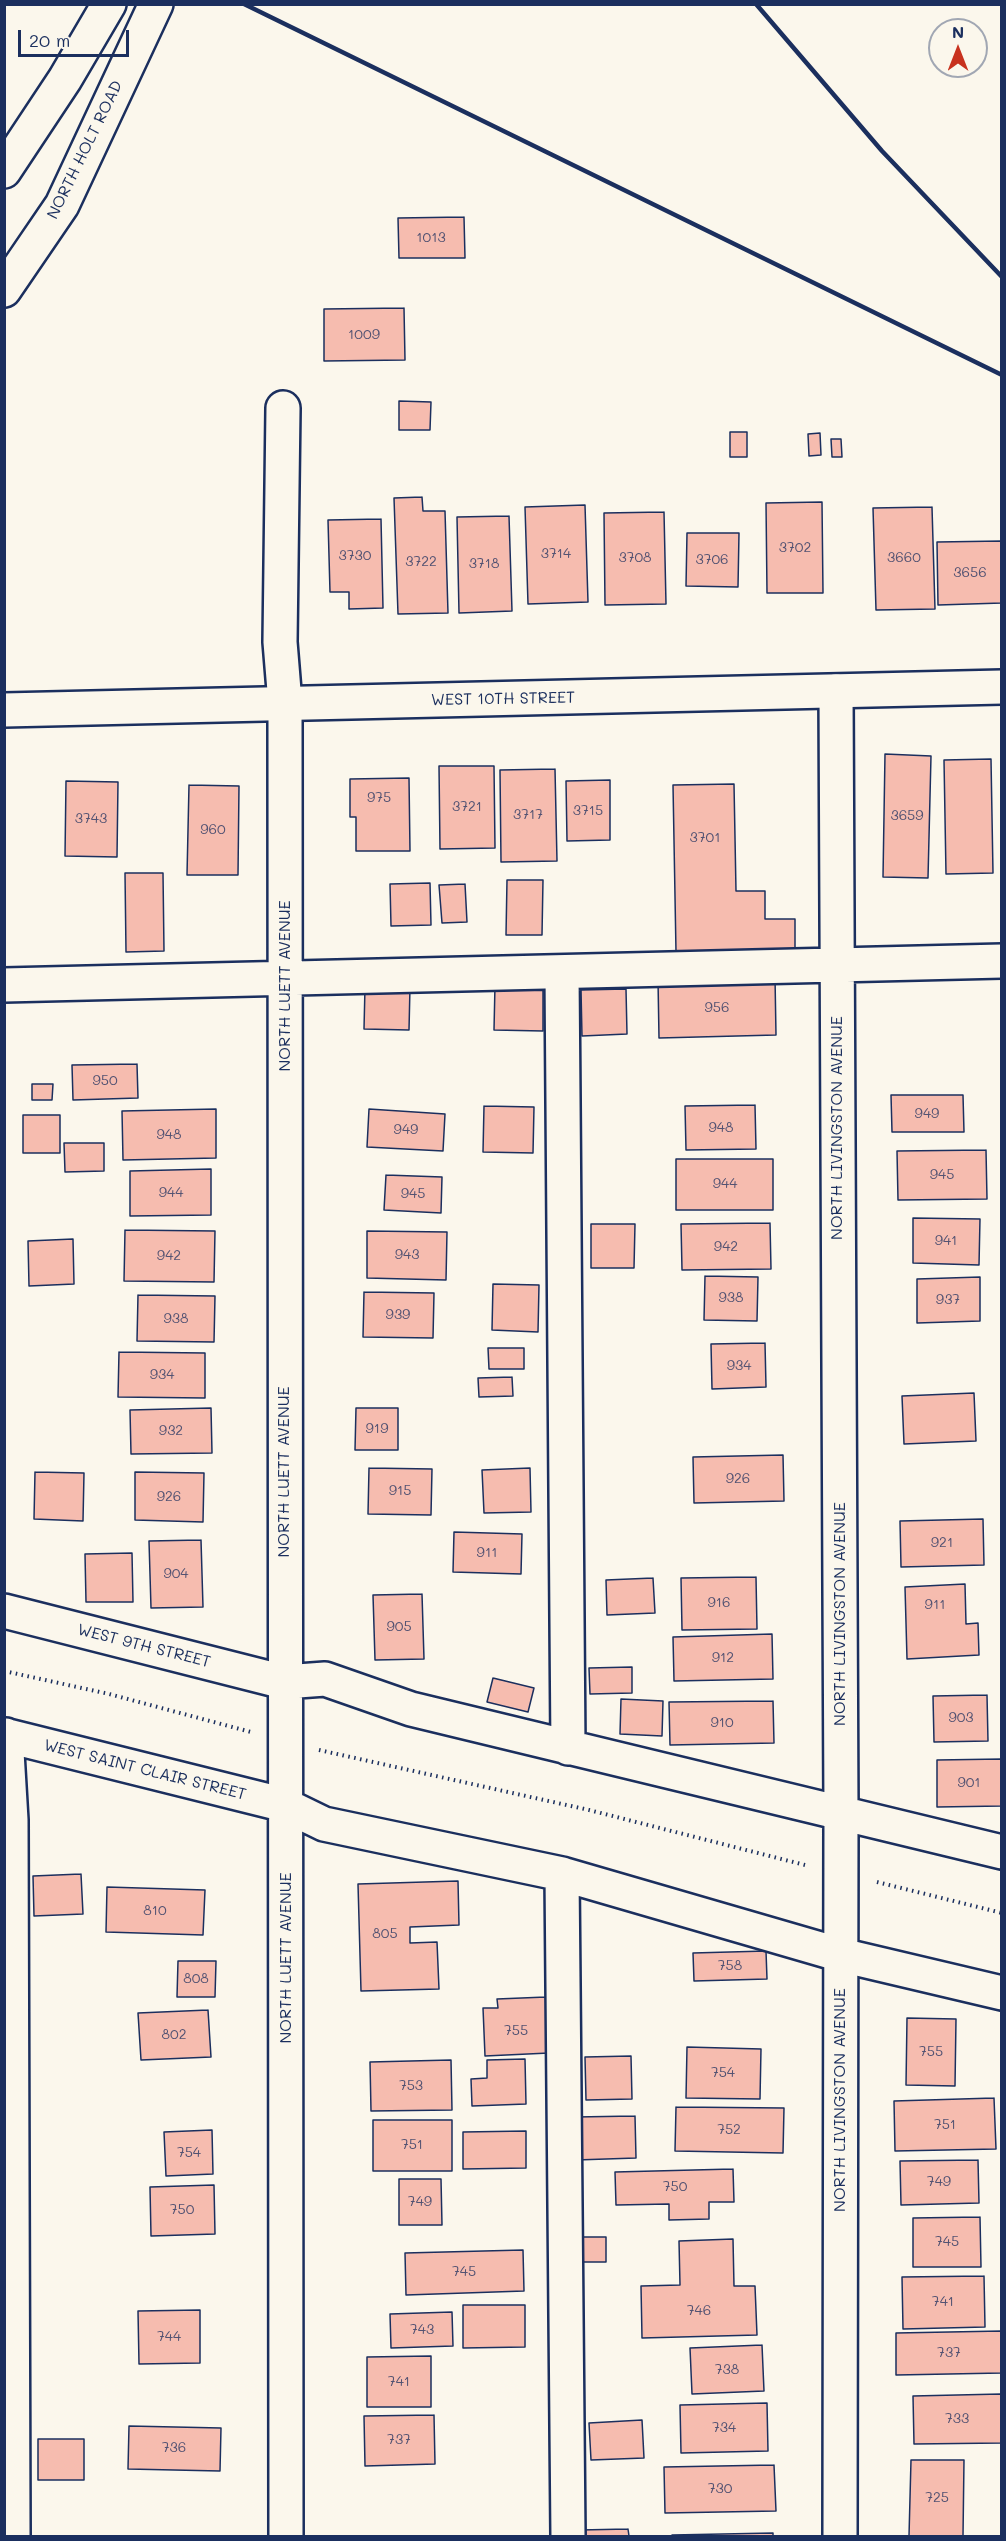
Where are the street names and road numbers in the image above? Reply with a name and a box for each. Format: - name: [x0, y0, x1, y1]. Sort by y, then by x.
- street label: NORTH HOLT ROAD: [43, 78, 127, 222]
- street label: WEST 10TH STREET: [431, 688, 575, 710]
- street label: NORTH LUETT AVENUE: [275, 900, 295, 1072]
- street label: NORTH LIVINGSTON AVENUE: [827, 1016, 847, 1240]
- street label: NORTH LUETT AVENUE: [274, 1386, 294, 1558]
- street label: NORTH LIVINGSTON AVENUE: [830, 1502, 850, 1726]
- street label: WEST 9TH STREET: [75, 1620, 213, 1672]
- street label: WEST SAINT CLAIR STREET: [42, 1736, 248, 1804]
- street label: NORTH LUETT AVENUE: [276, 1872, 296, 2044]
- street label: NORTH LIVINGSTON AVENUE: [830, 1988, 850, 2212]

